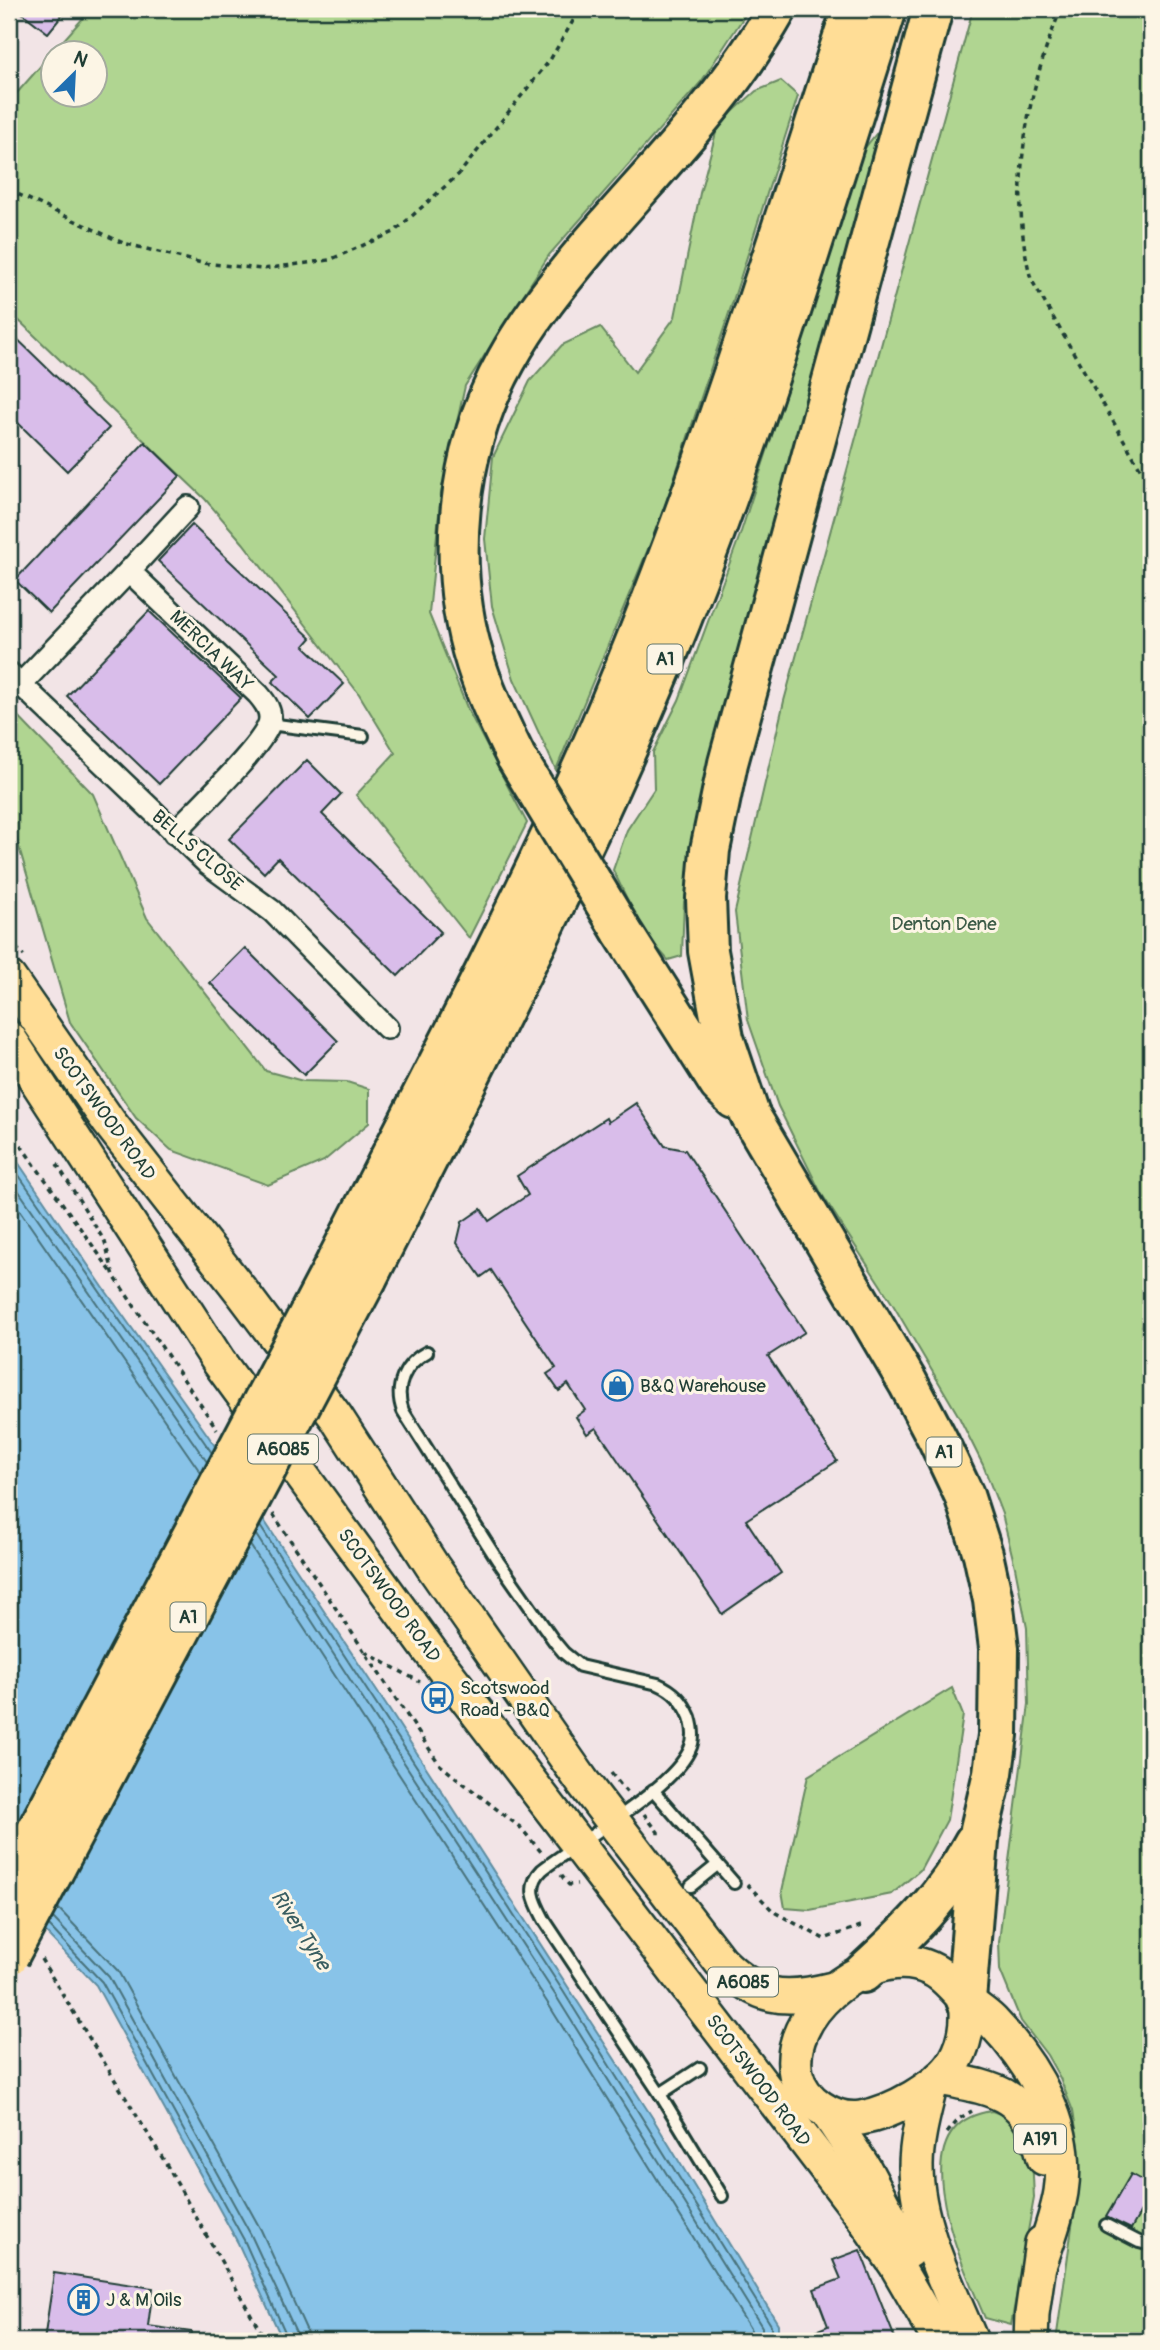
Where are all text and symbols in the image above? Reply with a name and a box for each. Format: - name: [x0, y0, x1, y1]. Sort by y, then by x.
- north arrow: [38, 38, 108, 108]
- text: N: [70, 46, 91, 73]
- street label: MERCIA WAY: [165, 605, 258, 696]
- road number: A1: [648, 644, 682, 674]
- street label: BELLS CLOSE: [147, 805, 248, 897]
- park label: Denton Dene: [891, 912, 997, 936]
- street label: SCOTSWOOD ROAD: [48, 1042, 161, 1185]
- shop icon: B&Q Warehouse: [600, 1368, 634, 1402]
- place label: B&Q Warehouse: [640, 1374, 766, 1398]
- road number: A6085: [248, 1434, 318, 1464]
- road number: A1: [926, 1437, 962, 1466]
- street label: SCOTSWOOD ROAD: [333, 1524, 446, 1667]
- road number: A1: [170, 1602, 206, 1632]
- place label: Scotswood Road - B&Q: [460, 1676, 550, 1722]
- bus stop icon: Scotswood Road - B&Q: [420, 1681, 454, 1715]
- water label: River Tyne: [265, 1885, 338, 1978]
- road number: A6085: [708, 1968, 778, 1996]
- street label: SCOTSWOOD ROAD: [701, 2010, 816, 2152]
- road number: A191: [1014, 2124, 1066, 2154]
- building icon: J & M Oils: [66, 2282, 100, 2316]
- place label: J & M Oils: [106, 2288, 182, 2312]

